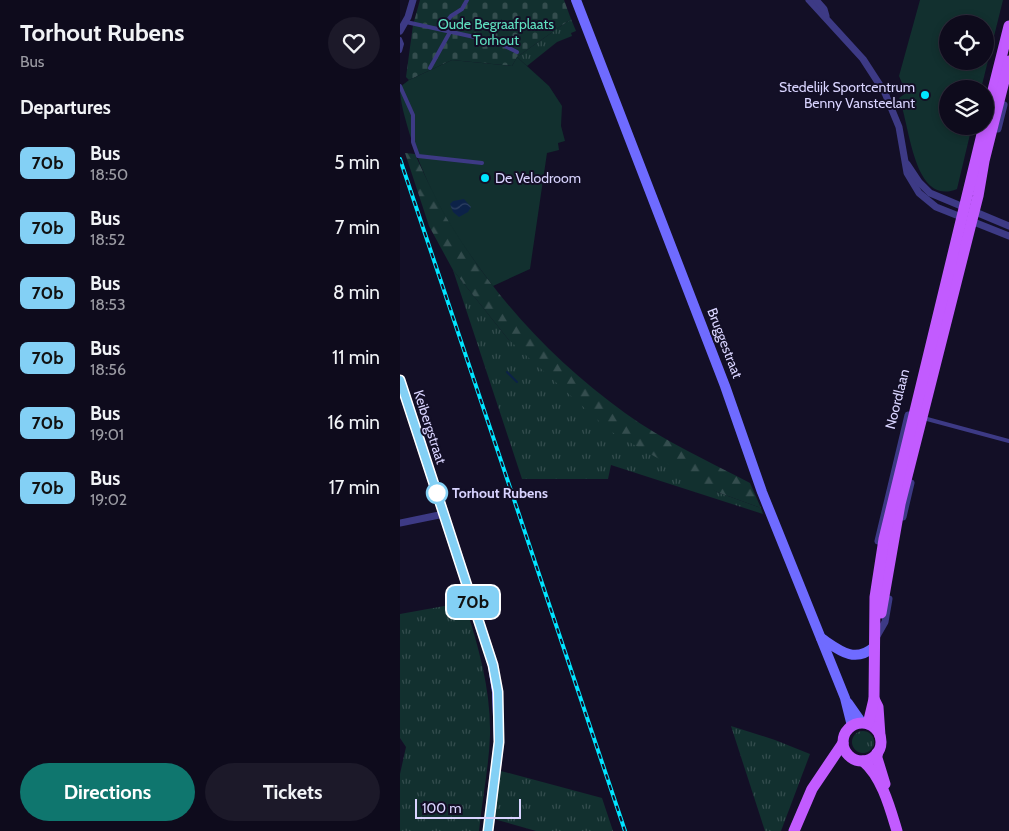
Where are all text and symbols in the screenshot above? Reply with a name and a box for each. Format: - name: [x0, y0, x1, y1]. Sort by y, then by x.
- park label: Oude Begraafplaats Torhout: [438, 15, 554, 49]
- map controls: [939, 15, 994, 135]
- button: locate: [939, 15, 994, 70]
- button: heart: [328, 17, 380, 69]
- text: Torhout Rubens: [20, 18, 184, 47]
- text: Bus: [20, 52, 44, 71]
- place label: Stedelijk Sportcentrum Benny Vansteelant: [779, 78, 915, 112]
- button: layers: [939, 80, 994, 135]
- marker: Stedelijk Sportcentrum Benny Vansteelant: [919, 89, 931, 101]
- text: Departures: [20, 96, 111, 119]
- text: Bus: [90, 142, 120, 165]
- text: 5 min: [334, 151, 380, 174]
- text: 70b: [31, 152, 64, 174]
- text: 18:50: [90, 165, 128, 184]
- place label: De Velodroom: [495, 169, 581, 187]
- marker: De Velodroom: [479, 172, 491, 184]
- text: Bus: [90, 207, 120, 230]
- text: 7 min: [335, 216, 380, 239]
- text: 70b: [31, 217, 64, 239]
- text: 18:52: [90, 230, 125, 249]
- text: Bus: [90, 272, 120, 295]
- text: 8 min: [333, 281, 380, 304]
- text: 70b: [31, 282, 64, 304]
- text: 18:53: [90, 295, 126, 314]
- street label: Bruggestraat: [703, 305, 747, 381]
- text: Bus: [90, 337, 120, 360]
- text: 11 min: [332, 346, 380, 369]
- text: 70b: [31, 347, 64, 369]
- text: 18:56: [90, 360, 126, 379]
- street label: Noordlaan: [881, 367, 913, 431]
- street label: Keibergstraat: [410, 388, 450, 467]
- text: Bus: [90, 402, 120, 425]
- text: 16 min: [327, 411, 380, 434]
- text: 70b: [31, 412, 64, 434]
- text: 19:01: [90, 425, 124, 444]
- text: Bus: [90, 467, 120, 490]
- text: 17 min: [329, 476, 380, 499]
- text: 70b: [31, 477, 64, 499]
- marker: Torhout Rubens: [426, 482, 448, 504]
- place label: Torhout Rubens: [452, 484, 548, 502]
- text: 19:02: [90, 490, 127, 509]
- line badge: 70b: [444, 586, 502, 618]
- text: 70b: [457, 591, 489, 613]
- button: Directions: [20, 763, 195, 821]
- button: Tickets: [205, 763, 380, 821]
- scale bar: [415, 796, 521, 819]
- text: 100 m: [422, 799, 462, 817]

